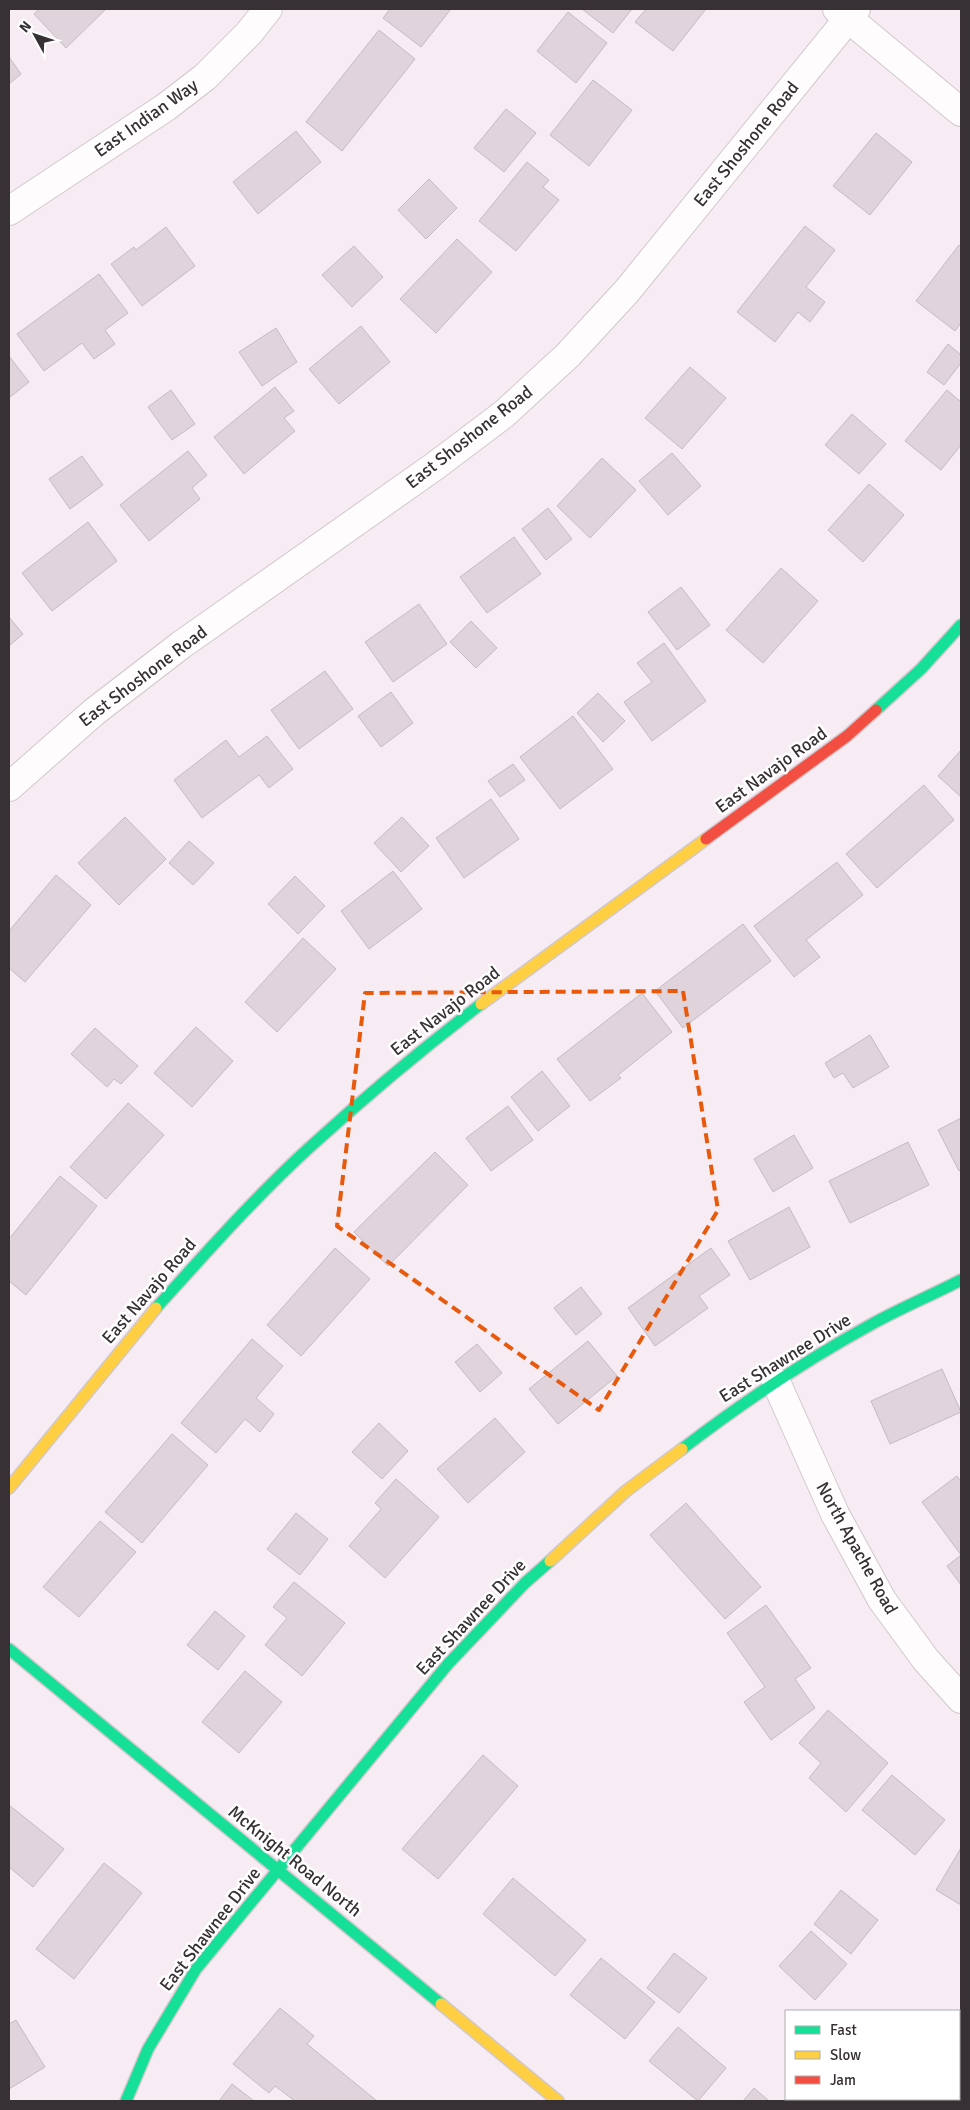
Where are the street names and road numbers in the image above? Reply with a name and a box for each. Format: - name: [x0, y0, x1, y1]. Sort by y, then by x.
- street label: East Indian Way: [90, 74, 203, 162]
- street label: East Shoshone Road: [689, 77, 803, 211]
- street label: East Shoshone Road: [401, 381, 537, 493]
- street label: East Shoshone Road: [75, 621, 211, 731]
- street label: East Navajo Road: [711, 722, 831, 818]
- street label: East Navajo Road: [386, 962, 504, 1060]
- street label: East Navajo Road: [97, 1234, 201, 1348]
- street label: East Shawnee Drive: [715, 1309, 855, 1407]
- street label: North Apache Road: [811, 1478, 903, 1618]
- street label: East Shawnee Drive: [411, 1554, 531, 1680]
- street label: McKnight Road North: [224, 1800, 366, 1922]
- street label: East Shawnee Drive: [155, 1863, 265, 1995]

